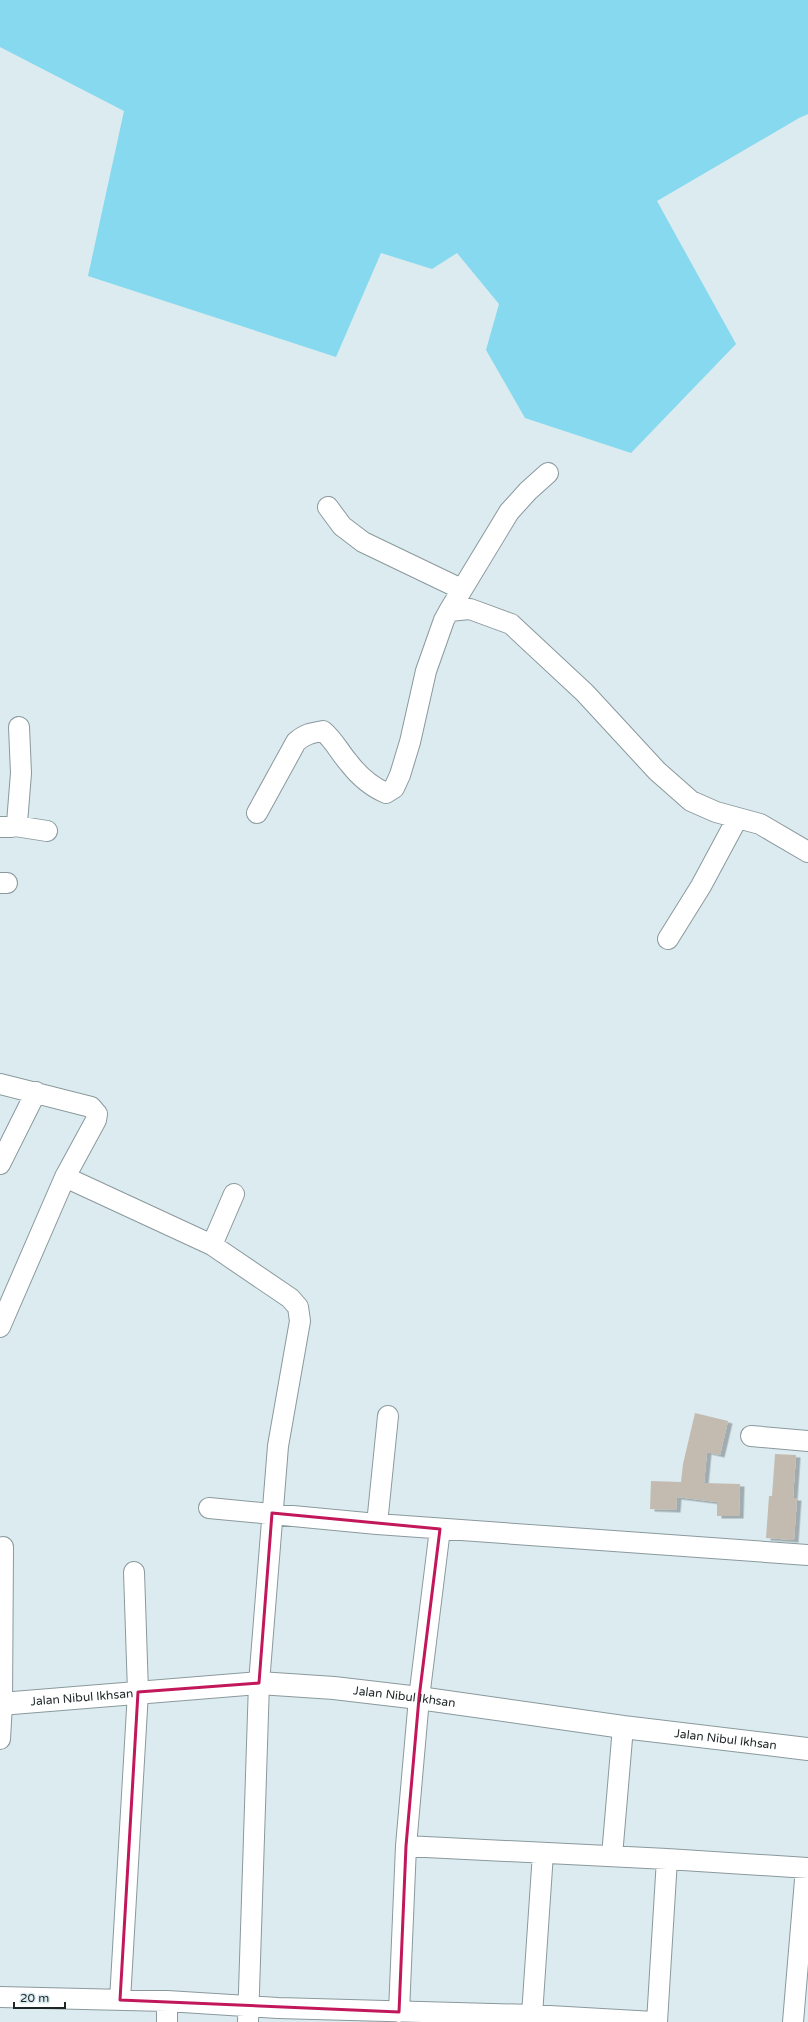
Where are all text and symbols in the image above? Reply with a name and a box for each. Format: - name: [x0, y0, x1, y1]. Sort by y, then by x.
- street label: Jalan Nibul Ikhsan: [352, 1683, 457, 1710]
- street label: Jalan Nibul Ikhsan: [30, 1686, 134, 1709]
- street label: Jalan Nibul Ikhsan: [674, 1726, 778, 1752]
- scale bar: [14, 1984, 65, 2010]
- text: 20 m: [20, 1991, 49, 2005]

